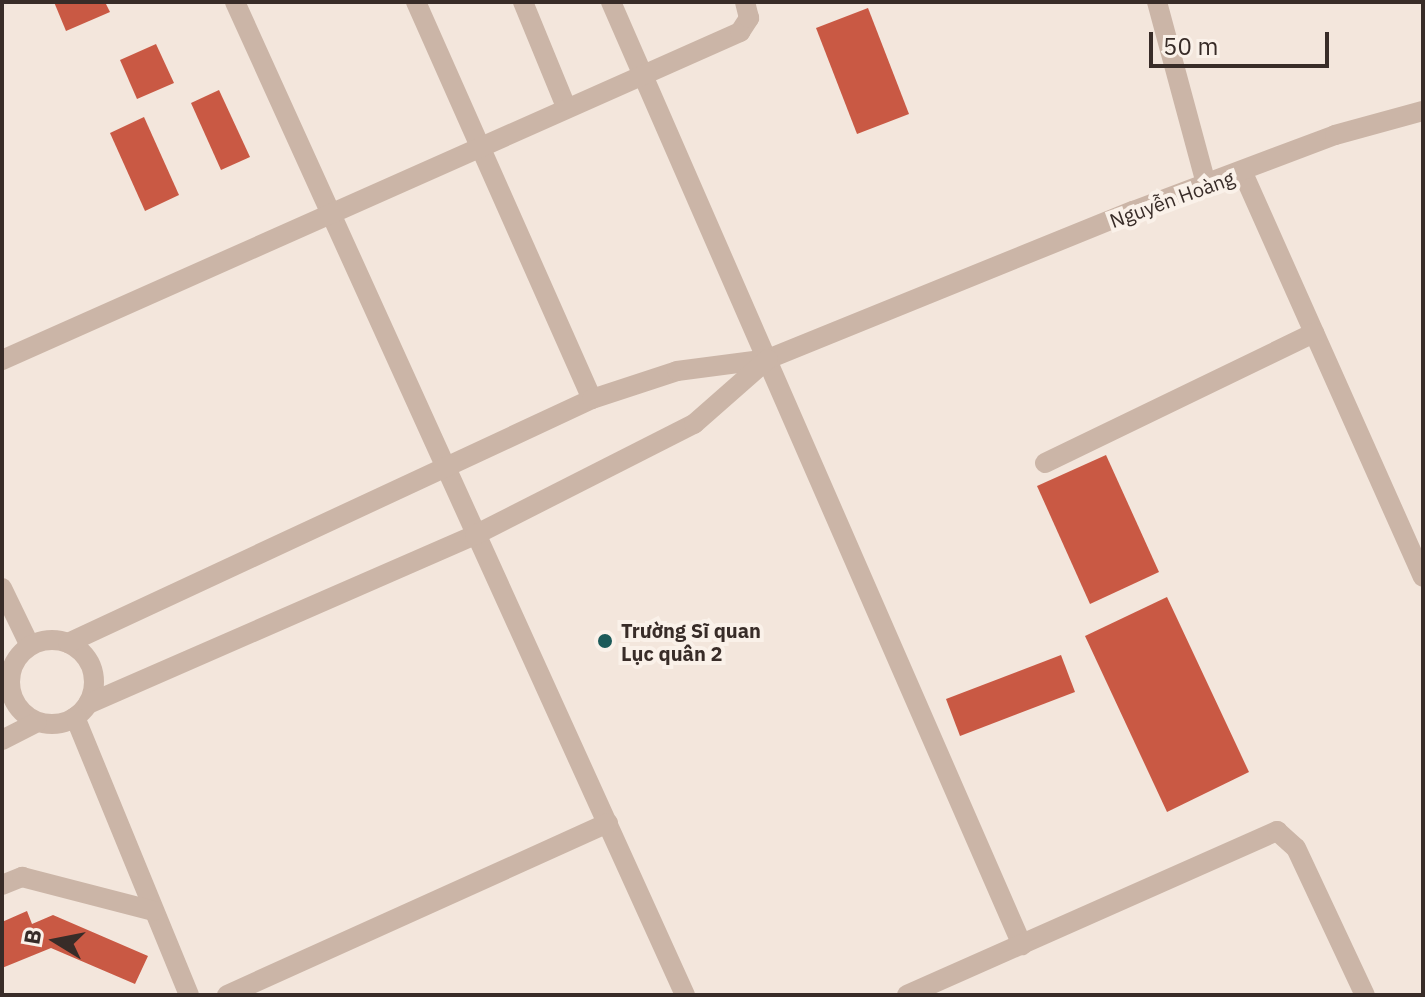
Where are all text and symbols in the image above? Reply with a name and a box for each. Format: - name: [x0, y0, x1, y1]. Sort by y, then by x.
- scale bar: [1153, 16, 1333, 66]
- text: 50 m: [1163, 30, 1218, 62]
- street label: Nguyễn Hoàng: [1106, 165, 1238, 233]
- place label: Trường Sĩ quan Lục quân 2: [621, 618, 761, 665]
- marker: Trường Sĩ quan Lục quân 2: [596, 632, 614, 650]
- north arrow: [16, 901, 96, 981]
- text: B: [16, 927, 47, 946]

